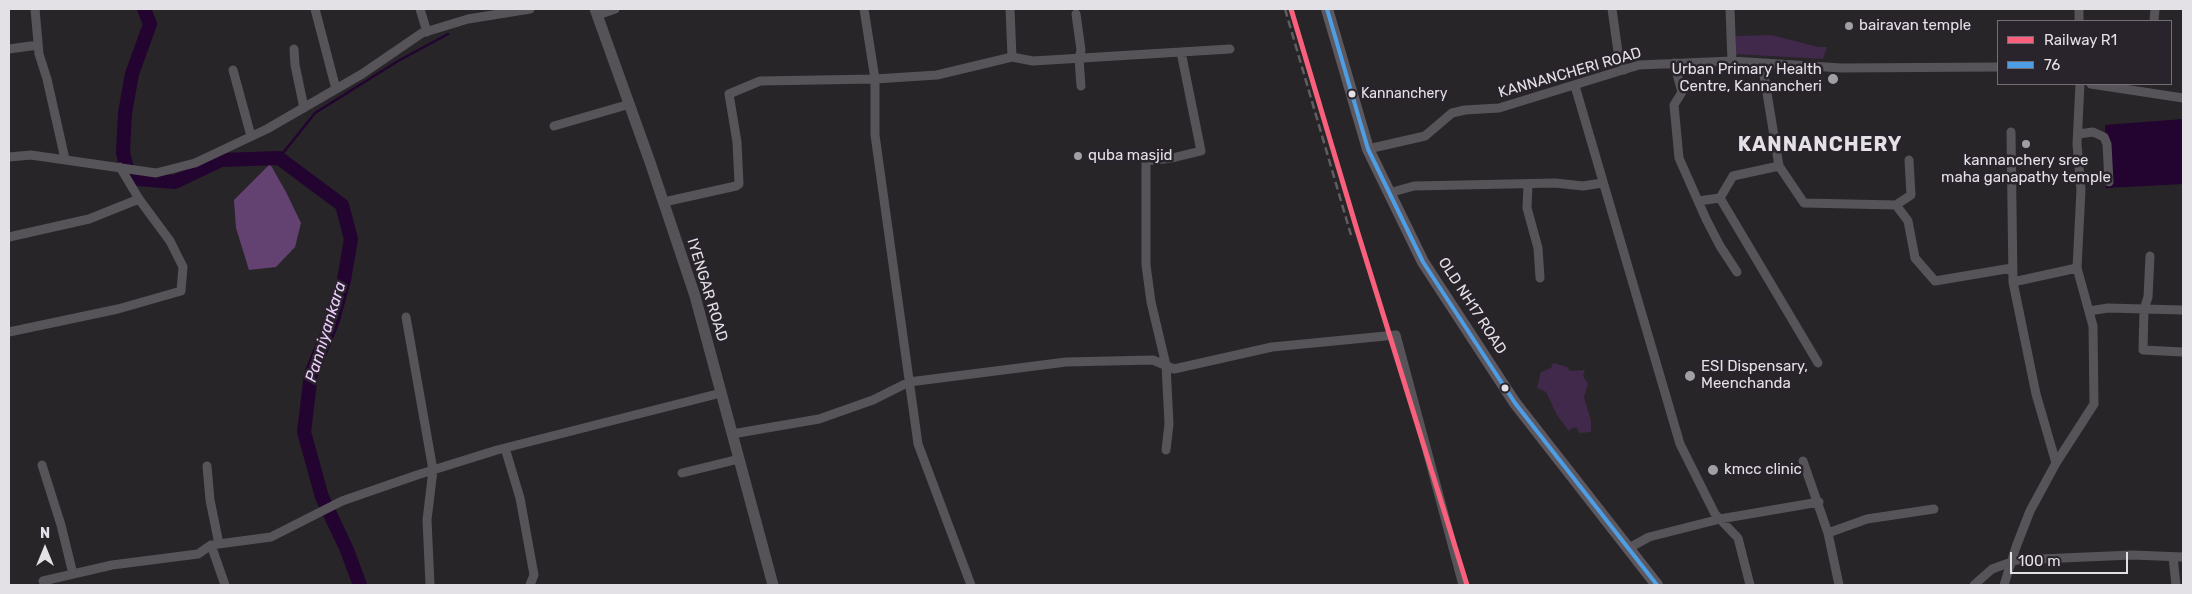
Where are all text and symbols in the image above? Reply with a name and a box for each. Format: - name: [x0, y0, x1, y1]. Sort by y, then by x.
- place label: bairavan temple: [1859, 17, 1971, 35]
- marker: bairavan temple: [1843, 20, 1855, 32]
- legend: [1997, 20, 2172, 85]
- text: Railway R1: [2044, 31, 2117, 49]
- street label: KANNANCHERI ROAD: [1496, 44, 1644, 102]
- text: 76: [2044, 56, 2060, 74]
- place label: Urban Primary Health Centre, Kannancheri: [1672, 61, 1822, 96]
- marker: Urban Primary Health Centre, Kannancheri: [1826, 72, 1840, 86]
- place label: Kannanchery: [1361, 86, 1447, 102]
- marker: Kannanchery: [1347, 89, 1357, 99]
- district label: KANNANCHERY: [1736, 133, 1904, 157]
- marker: kannanchery sree maha ganapathy temple: [2020, 138, 2032, 150]
- place label: quba masjid: [1088, 147, 1172, 165]
- marker: quba masjid: [1072, 150, 1084, 162]
- place label: kannanchery sree maha ganapathy temple: [1941, 152, 2111, 187]
- street label: IYENGAR ROAD: [683, 236, 731, 344]
- street label: OLD NH17 ROAD: [1434, 254, 1510, 358]
- water label: Panniyankara: [302, 279, 350, 385]
- place label: ESI Dispensary, Meenchanda: [1701, 358, 1808, 393]
- marker: ESI Dispensary, Meenchanda: [1683, 369, 1697, 383]
- unlabelled marker: [1500, 383, 1510, 393]
- place label: kmcc clinic: [1724, 461, 1802, 479]
- marker: kmcc clinic: [1706, 463, 1720, 477]
- north arrow: [20, 524, 70, 574]
- text: N: [40, 525, 50, 542]
- scale bar: [2012, 542, 2130, 574]
- text: 100 m: [2018, 552, 2060, 570]

